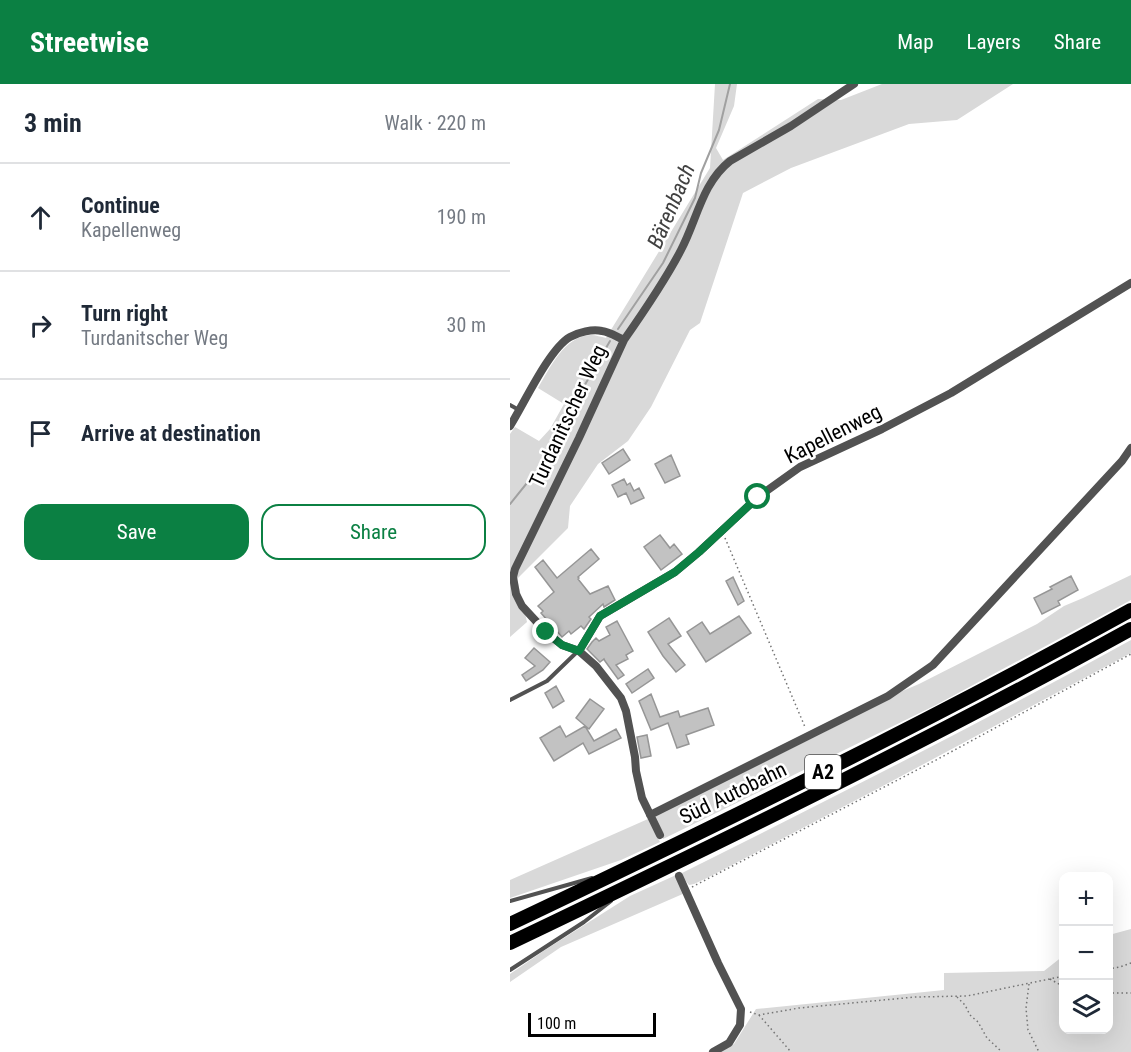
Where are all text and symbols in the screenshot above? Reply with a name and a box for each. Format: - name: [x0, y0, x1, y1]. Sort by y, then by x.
- text: Streetwise: [30, 26, 149, 59]
- text: Map: [897, 30, 934, 54]
- text: Layers: [967, 30, 1021, 54]
- text: Share: [1054, 30, 1101, 54]
- text: 3 min: [24, 108, 82, 138]
- text: Walk · 220 m: [385, 111, 486, 135]
- water label: Bärenbach: [642, 160, 700, 252]
- text: Continue: [81, 193, 160, 218]
- icon: ahead: [24, 201, 57, 234]
- text: 190 m: [437, 205, 486, 229]
- text: Kapellenweg: [81, 218, 181, 242]
- text: Turn right: [81, 301, 168, 326]
- icon: right: [24, 309, 57, 342]
- text: 30 m: [447, 313, 486, 337]
- text: Turdanitscher Weg: [81, 326, 228, 350]
- street label: Turdanitscher Weg: [525, 341, 611, 491]
- street label: Kapellenweg: [781, 399, 885, 469]
- icon: arrive: [24, 417, 57, 450]
- text: Arrive at destination: [81, 421, 261, 446]
- route start: [744, 483, 770, 509]
- button: Save: [24, 504, 249, 560]
- button: Share: [261, 504, 486, 560]
- route end: [532, 618, 558, 644]
- road number: A2: [805, 755, 841, 789]
- street label: Süd Autobahn: [676, 757, 790, 829]
- map controls: [1059, 872, 1113, 1034]
- button: +: [1059, 872, 1113, 926]
- button: −: [1059, 926, 1113, 980]
- button: layers: [1059, 980, 1113, 1034]
- scale bar: [528, 1010, 656, 1038]
- text: 100 m: [537, 1014, 576, 1033]

